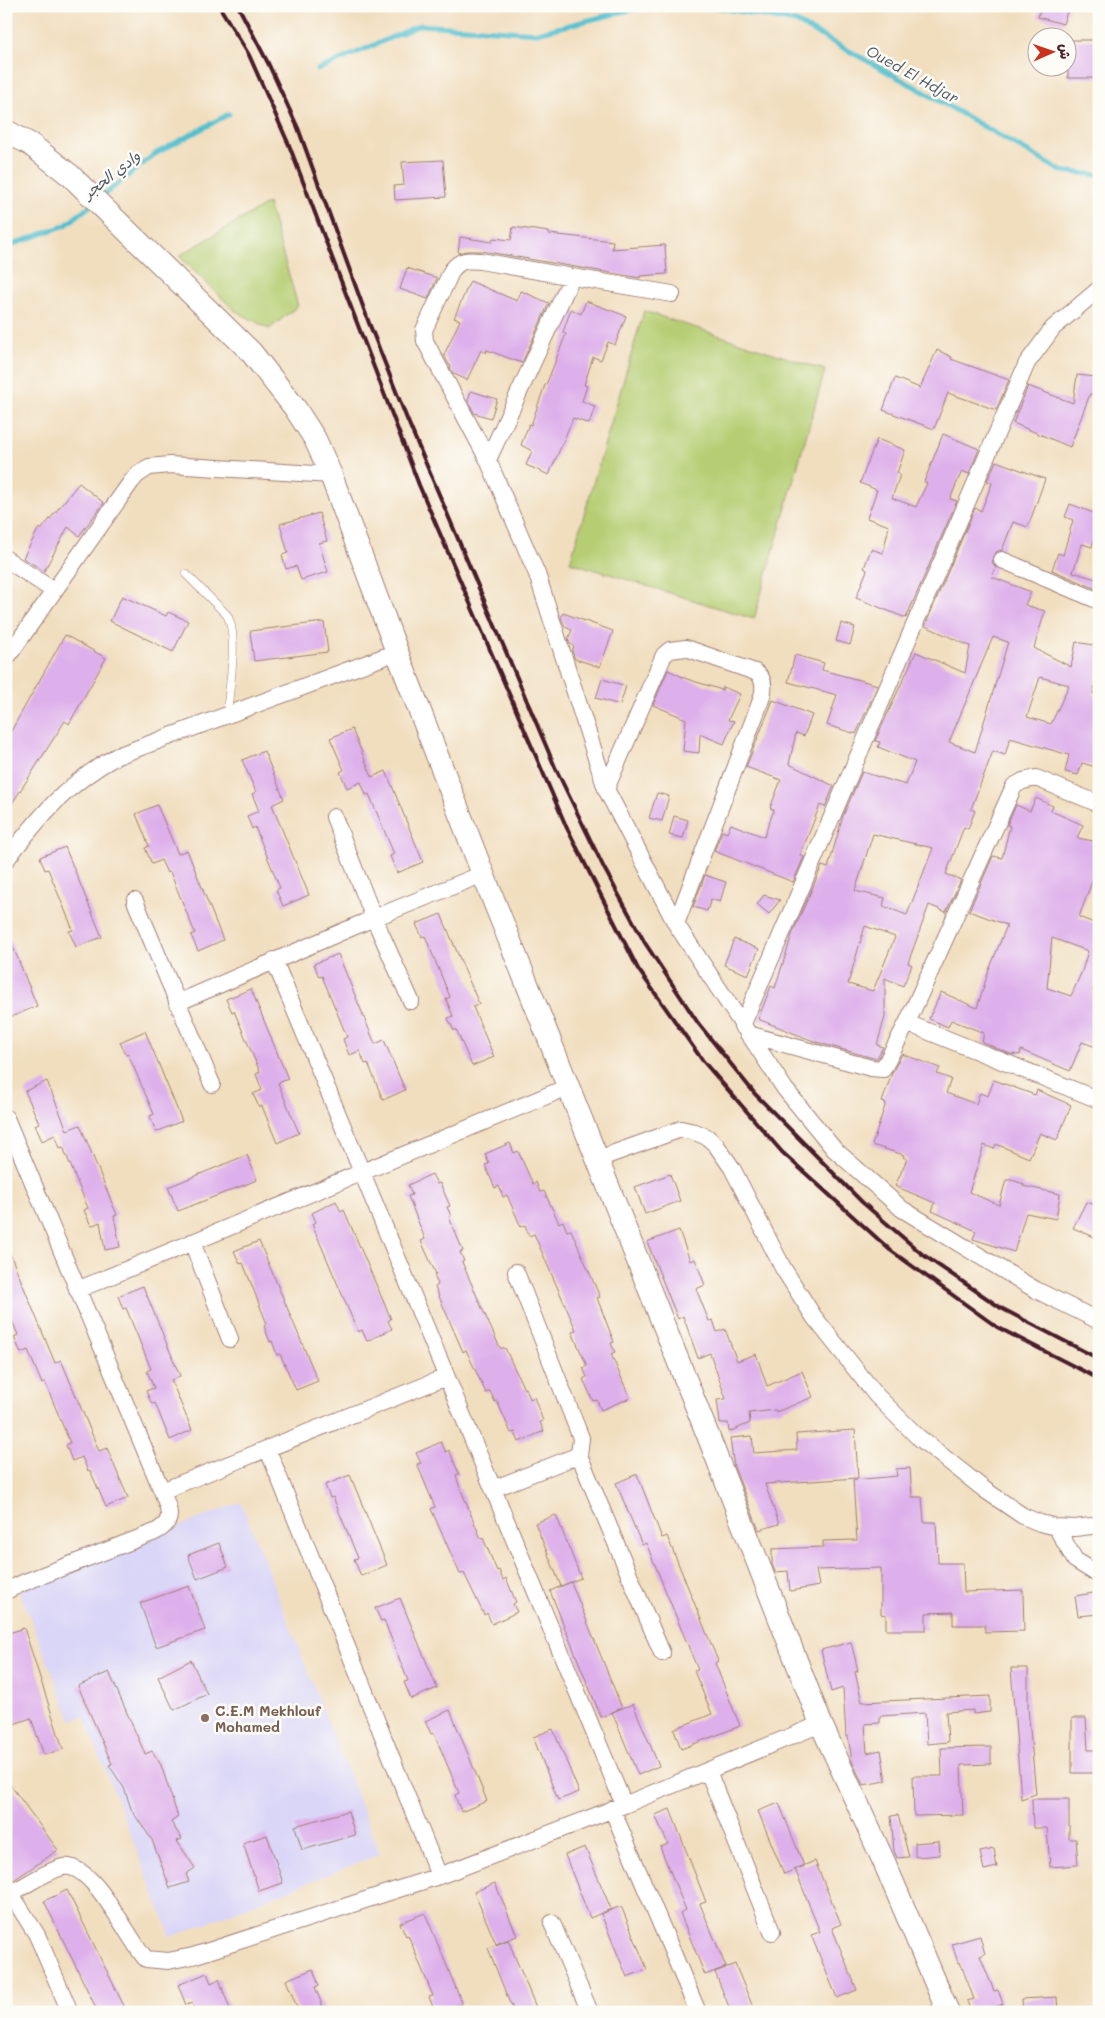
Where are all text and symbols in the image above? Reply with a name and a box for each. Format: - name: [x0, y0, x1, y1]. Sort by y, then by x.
- north arrow: [1028, 28, 1078, 78]
- water label: Oued El Hdjar: [863, 40, 963, 108]
- text: ش: [1056, 43, 1075, 60]
- water label: وادي الحجر: [77, 145, 145, 205]
- place label: C.E.M Mekhlouf Mohamed: [215, 1701, 322, 1736]
- marker: C.E.M Mekhlouf Mohamed: [199, 1712, 211, 1724]

